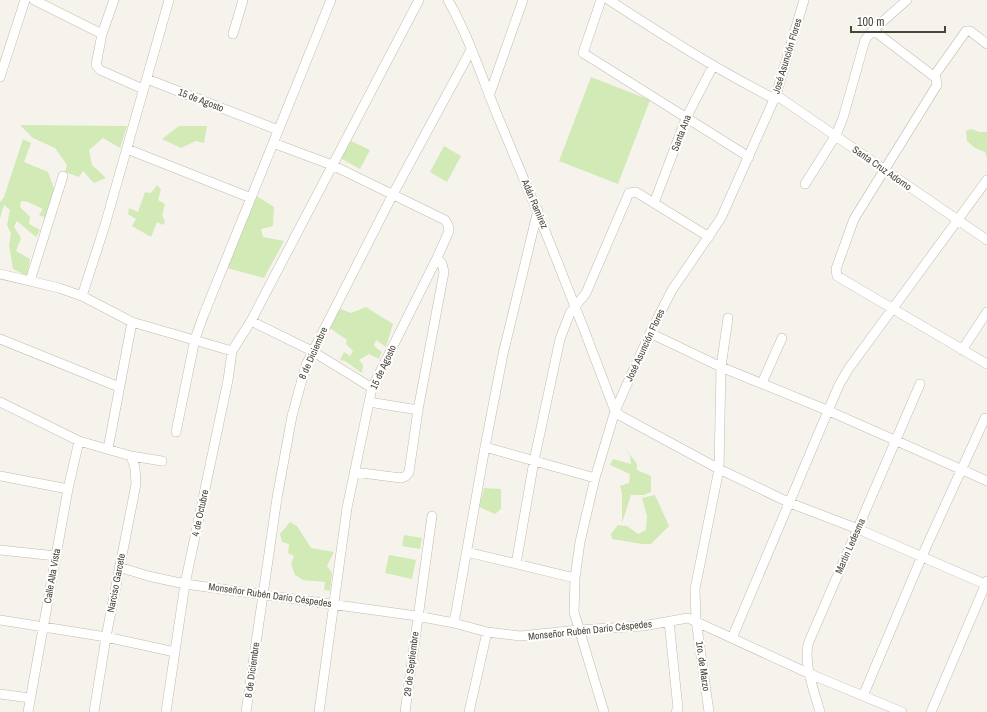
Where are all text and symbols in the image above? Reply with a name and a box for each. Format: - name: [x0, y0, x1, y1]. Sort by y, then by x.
- scale bar: [851, 8, 945, 34]
- text: 100 m: [857, 14, 884, 30]
- street label: José Asunción Flores: [769, 17, 805, 95]
- street label: 15 de Agosto: [176, 85, 226, 115]
- street label: Santa Ana: [668, 113, 694, 153]
- street label: Santa Cruz Adorno: [850, 143, 914, 193]
- street label: Adán Ramírez: [518, 176, 551, 231]
- street label: José Asunción Flores: [623, 307, 667, 383]
- street label: 8 de Diciembre: [296, 324, 331, 381]
- street label: 15 de Agosto: [367, 342, 399, 391]
- street label: 4 de Octubre: [189, 488, 211, 538]
- street label: Martin Ledesma: [832, 516, 868, 576]
- street label: Calle Alta Vista: [41, 547, 63, 604]
- street label: Narciso Garcete: [104, 552, 128, 614]
- street label: Monseñor Rubén Darío Céspedes: [207, 580, 333, 610]
- street label: Monseñor Rubén Darío Céspedes: [527, 617, 653, 643]
- street label: 29 de Septiembre: [401, 630, 421, 697]
- street label: 1ro. de Marzo: [693, 640, 713, 692]
- street label: 8 de Diciembre: [242, 641, 262, 699]

